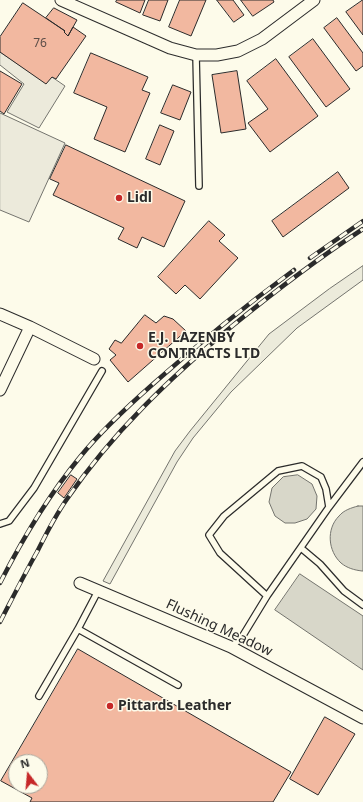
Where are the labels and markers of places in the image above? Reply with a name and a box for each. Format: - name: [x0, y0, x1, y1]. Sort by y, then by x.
- place label: Lidl: [127, 190, 152, 206]
- marker: Lidl: [114, 193, 124, 203]
- place label: E.J. LAZENBY CONTRACTS LTD: [148, 330, 260, 362]
- marker: E.J. LAZENBY CONTRACTS LTD: [135, 341, 145, 351]
- place label: Pittards Leather: [118, 698, 231, 714]
- marker: Pittards Leather: [105, 701, 115, 711]

